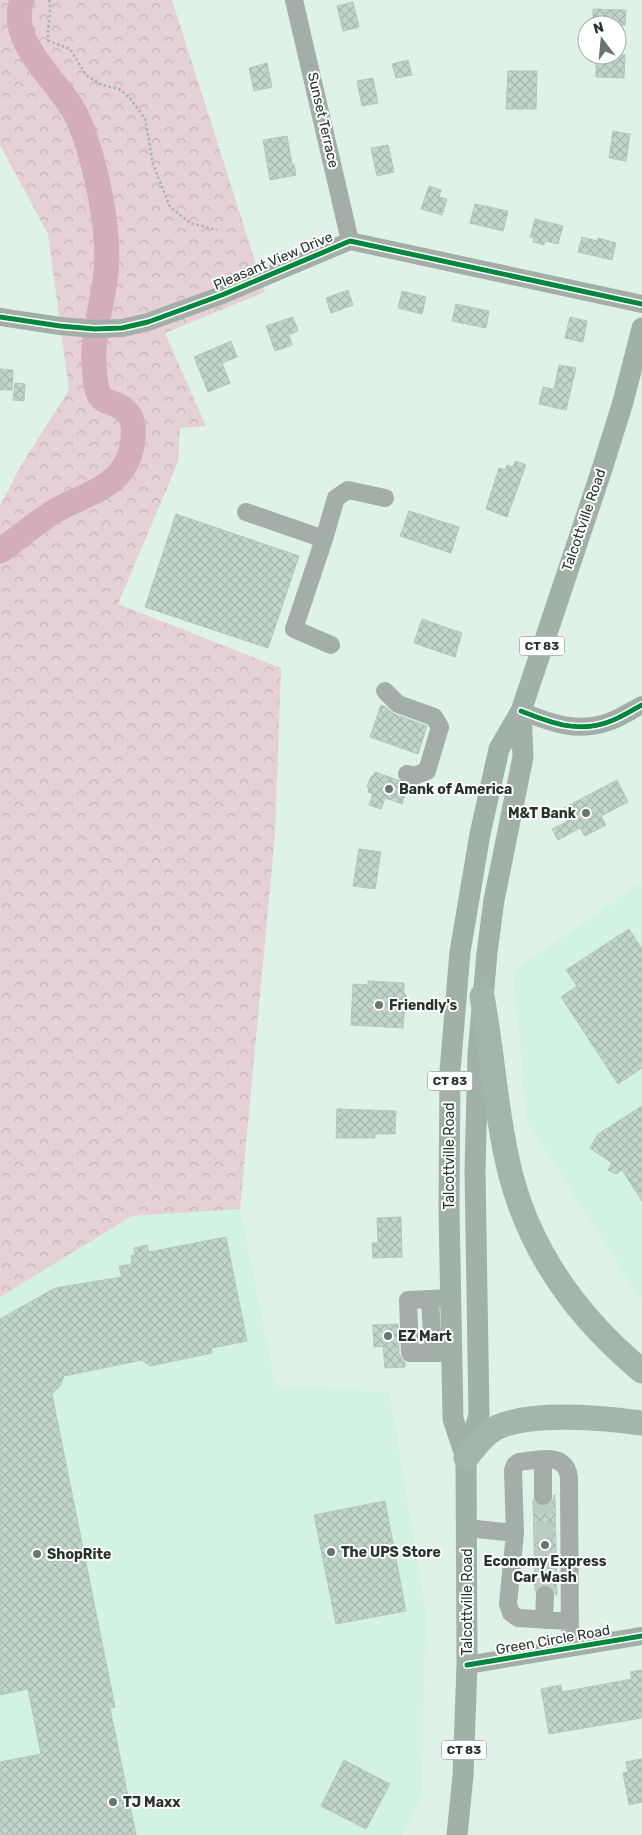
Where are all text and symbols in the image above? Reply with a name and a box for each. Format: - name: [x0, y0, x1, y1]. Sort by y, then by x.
- north arrow: [577, 15, 627, 65]
- text: N: [591, 18, 606, 38]
- street label: Sunset Terrace: [304, 71, 342, 170]
- street label: Pleasant View Drive: [211, 228, 335, 294]
- street label: Talcottville Road: [559, 467, 609, 573]
- road number: CT 83: [520, 636, 564, 656]
- place label: Bank of America: [399, 781, 512, 798]
- marker: Bank of America: [383, 783, 395, 795]
- place label: M&T Bank: [508, 805, 577, 822]
- marker: M&T Bank: [580, 807, 592, 819]
- place label: Friendly's: [389, 997, 458, 1014]
- marker: Friendly's: [373, 999, 385, 1011]
- road number: CT 83: [428, 1072, 472, 1090]
- street label: Talcottville Road: [441, 1103, 458, 1209]
- place label: EZ Mart: [398, 1328, 452, 1345]
- marker: EZ Mart: [382, 1330, 394, 1342]
- marker: Economy Express Car Wash: [539, 1539, 551, 1551]
- place label: The UPS Store: [341, 1544, 441, 1561]
- place label: ShopRite: [47, 1546, 111, 1563]
- marker: The UPS Store: [325, 1546, 337, 1558]
- marker: ShopRite: [31, 1548, 43, 1560]
- street label: Talcottville Road: [459, 1549, 476, 1655]
- place label: Economy Express Car Wash: [484, 1553, 607, 1586]
- street label: Green Circle Road: [495, 1622, 611, 1658]
- road number: CT 83: [442, 1740, 486, 1760]
- place label: TJ Maxx: [123, 1794, 181, 1811]
- marker: TJ Maxx: [107, 1796, 119, 1808]

